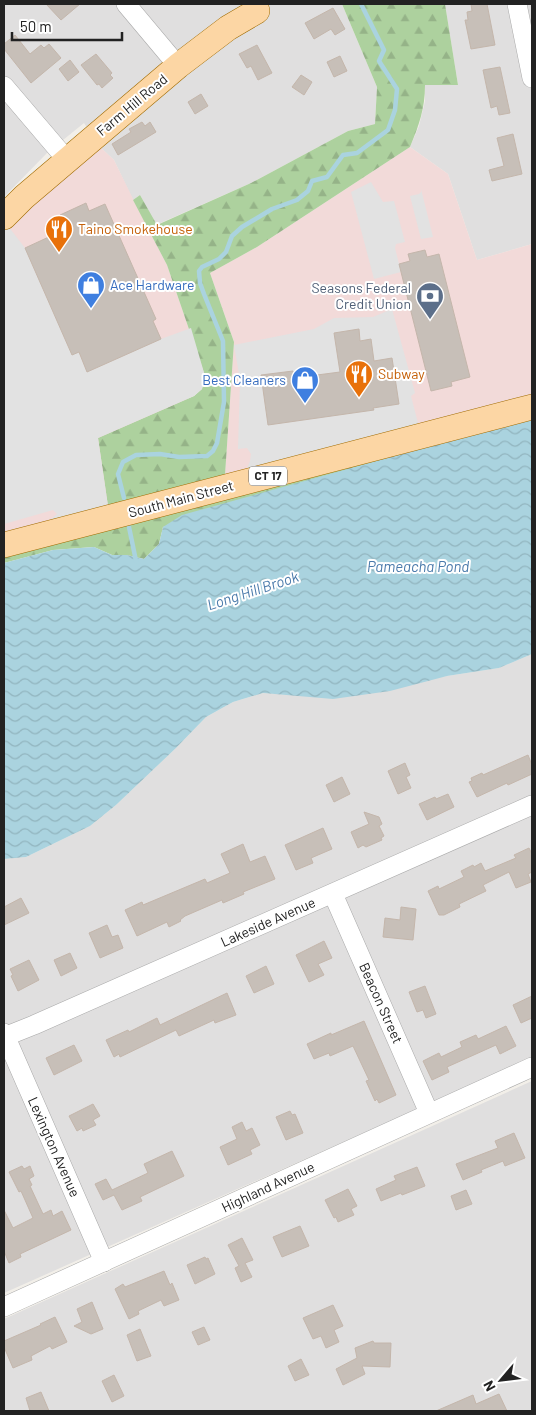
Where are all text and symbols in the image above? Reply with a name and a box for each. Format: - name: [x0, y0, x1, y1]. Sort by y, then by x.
- scale bar: [12, 10, 122, 42]
- text: 50 m: [20, 17, 52, 35]
- street label: Farm Hill Road: [93, 70, 170, 139]
- restaurant icon: Taino Smokehouse: [44, 214, 74, 253]
- place label: Taino Smokehouse: [78, 220, 193, 237]
- shop icon: Ace Hardware: [76, 270, 106, 309]
- place label: Ace Hardware: [110, 276, 194, 293]
- place label: Seasons Federal Credit Union: [311, 279, 411, 312]
- bank icon: Seasons Federal Credit Union: [415, 281, 445, 320]
- restaurant icon: Subway: [344, 359, 374, 398]
- shop icon: Best Cleaners: [290, 365, 320, 404]
- place label: Subway: [378, 365, 425, 382]
- place label: Best Cleaners: [202, 371, 286, 388]
- road number: CT 17: [249, 466, 287, 486]
- street label: South Main Street: [126, 476, 235, 521]
- water label: Pameacha Pond: [367, 557, 469, 575]
- water label: Long Hill Brook: [205, 567, 301, 613]
- street label: Lakeside Avenue: [218, 893, 318, 950]
- street label: Beacon Street: [356, 960, 407, 1046]
- street label: Lexington Avenue: [25, 1094, 84, 1200]
- street label: Highland Avenue: [219, 1158, 317, 1215]
- north arrow: [476, 1355, 526, 1405]
- text: N: [479, 1378, 499, 1394]

